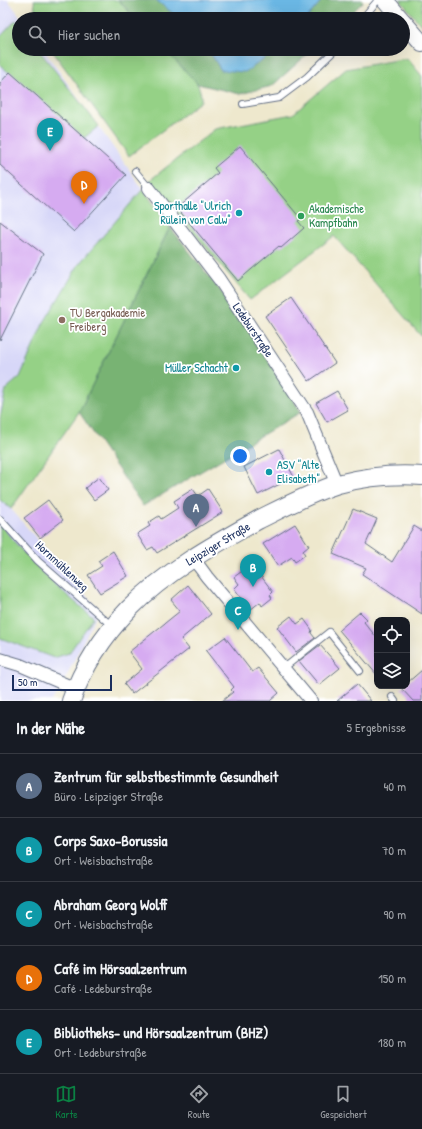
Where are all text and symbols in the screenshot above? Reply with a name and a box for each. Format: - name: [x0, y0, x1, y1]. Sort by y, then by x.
- search box: [12, 12, 410, 56]
- icon: search: [26, 23, 48, 45]
- text: Hier suchen: [58, 24, 120, 45]
- pin: E: [37, 118, 63, 151]
- pin: D: [71, 171, 97, 204]
- place label: Sporthalle "Ulrich Rülein von Calw": [154, 197, 231, 228]
- place label: Akademische Kampfbahn: [309, 200, 364, 231]
- marker: Sporthalle "Ulrich Rülein von Calw": [234, 208, 244, 218]
- marker: Akademische Kampfbahn: [296, 211, 306, 221]
- street label: Ledeburstraße: [229, 299, 278, 360]
- place label: TU Bergakademie Freiberg: [69, 304, 145, 335]
- marker: TU Bergakademie Freiberg: [57, 315, 67, 325]
- place label: Müller Schacht: [165, 359, 229, 376]
- marker: Müller Schacht: [231, 363, 241, 373]
- your location: [230, 446, 250, 466]
- place label: ASV "Alte Elisabeth": [277, 456, 320, 487]
- marker: ASV "Alte Elisabeth": [264, 467, 274, 477]
- pin: A: [183, 494, 209, 527]
- street label: Leipziger Straße: [182, 518, 253, 570]
- street label: Hornmühlenweg: [32, 536, 93, 595]
- pin: B: [240, 554, 266, 587]
- pin: C: [225, 597, 251, 630]
- map controls: [374, 617, 410, 689]
- button: locate: [374, 617, 410, 653]
- button: layers: [374, 653, 410, 689]
- scale bar: [12, 673, 112, 692]
- text: 50 m: [18, 675, 38, 689]
- text: In der Nähe: [16, 716, 85, 739]
- text: 5 Ergebnisse: [346, 718, 406, 736]
- text: Zentrum für selbstbestimmte Gesundheit: [54, 766, 278, 787]
- text: A: [26, 777, 32, 795]
- text: 40 m: [383, 777, 406, 795]
- text: Büro · Leipziger Straße: [54, 787, 163, 805]
- text: Corps Saxo-Borussia: [54, 830, 168, 851]
- text: B: [26, 841, 32, 859]
- text: 70 m: [382, 841, 406, 859]
- text: Ort · Weisbachstraße: [54, 851, 153, 869]
- text: Abraham Georg Wolff: [54, 894, 167, 915]
- text: C: [25, 905, 33, 923]
- text: 90 m: [384, 905, 406, 923]
- text: Ort · Weisbachstraße: [54, 915, 153, 933]
- text: Café im Hörsaalzentrum: [54, 958, 187, 979]
- text: D: [26, 969, 32, 987]
- text: 150 m: [378, 969, 406, 987]
- text: Café · Ledeburstraße: [54, 979, 152, 997]
- text: Bibliotheks- und Hörsaalzentrum (BHZ): [54, 1022, 268, 1043]
- text: E: [26, 1033, 32, 1051]
- text: 180 m: [378, 1033, 406, 1051]
- text: Ort · Ledeburstraße: [54, 1043, 147, 1061]
- tab: Karte: [55, 1083, 78, 1121]
- tab: Route: [188, 1083, 210, 1121]
- tab: Gespeichert: [320, 1083, 367, 1121]

